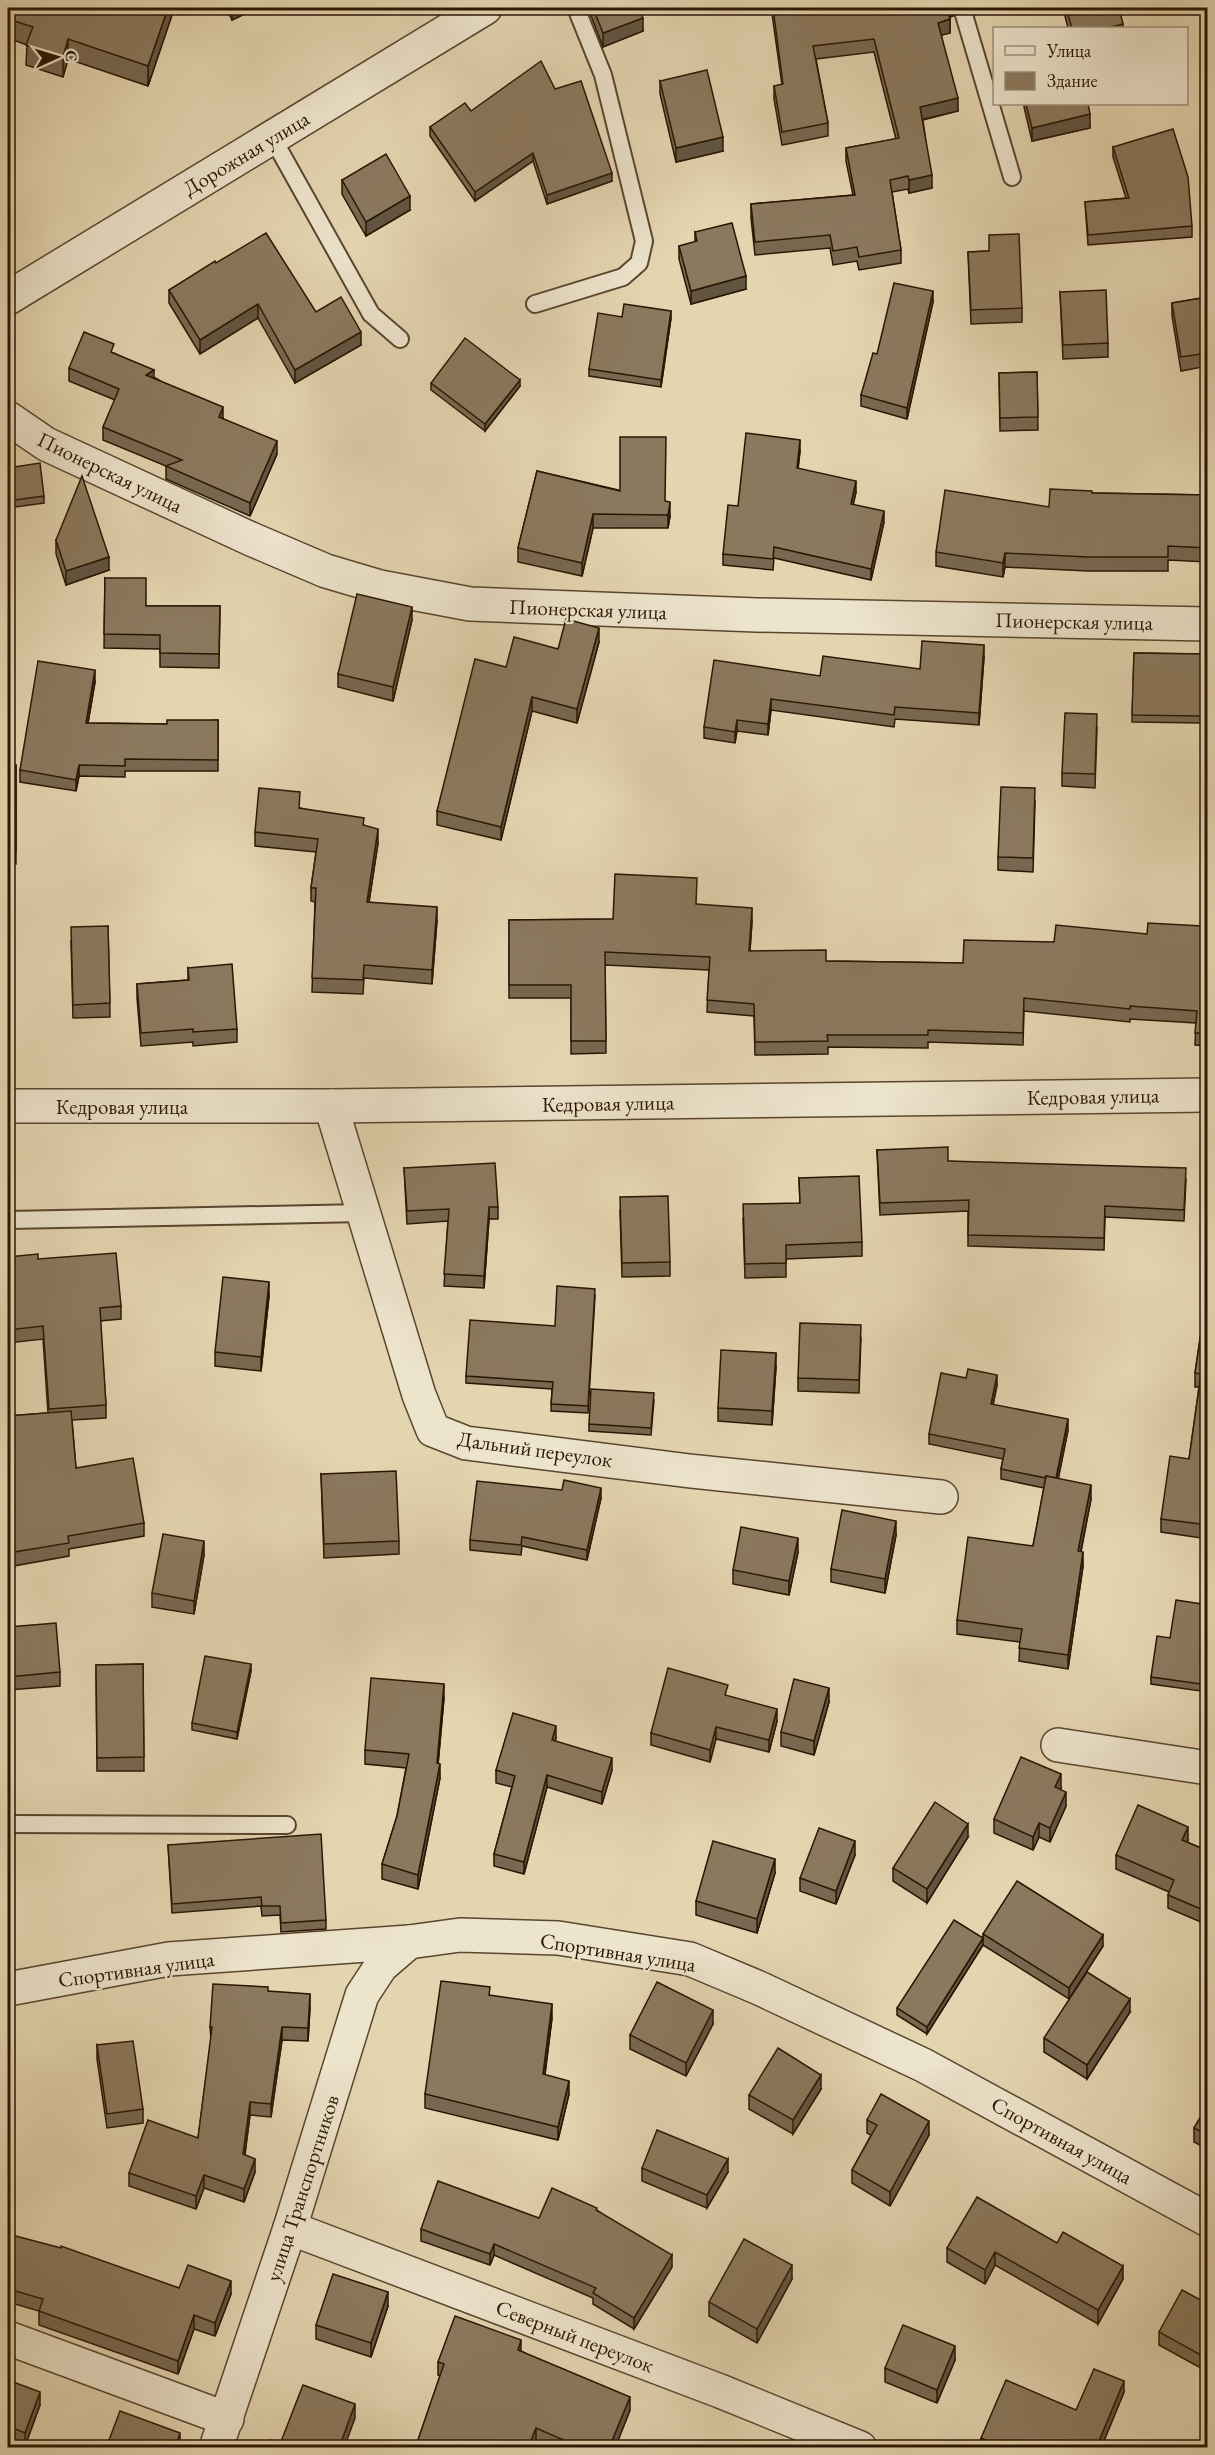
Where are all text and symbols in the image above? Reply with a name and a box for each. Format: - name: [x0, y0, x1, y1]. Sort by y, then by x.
- north arrow: [27, 27, 87, 87]
- legend: [993, 27, 1188, 105]
- text: Улица: [1046, 39, 1092, 62]
- text: С: [61, 50, 82, 62]
- text: Здание: [1047, 69, 1097, 92]
- street label: Дорожная улица: [178, 104, 315, 201]
- street label: Пионерская улица: [33, 425, 187, 519]
- street label: Пионерская улица: [509, 593, 668, 625]
- street label: Пионерская улица: [995, 606, 1154, 636]
- street label: Кедровая улица: [1027, 1081, 1160, 1111]
- street label: Кедровая улица: [542, 1088, 675, 1118]
- street label: Кедровая улица: [56, 1093, 189, 1120]
- street label: Дальний переулок: [456, 1425, 614, 1473]
- street label: Спортивная улица: [538, 1926, 698, 1978]
- street label: Спортивная улица: [56, 1945, 216, 1993]
- street label: Спортивная улица: [987, 2090, 1138, 2190]
- street label: улица Транспортников: [259, 2091, 345, 2285]
- street label: Северный переулок: [492, 2293, 658, 2379]

